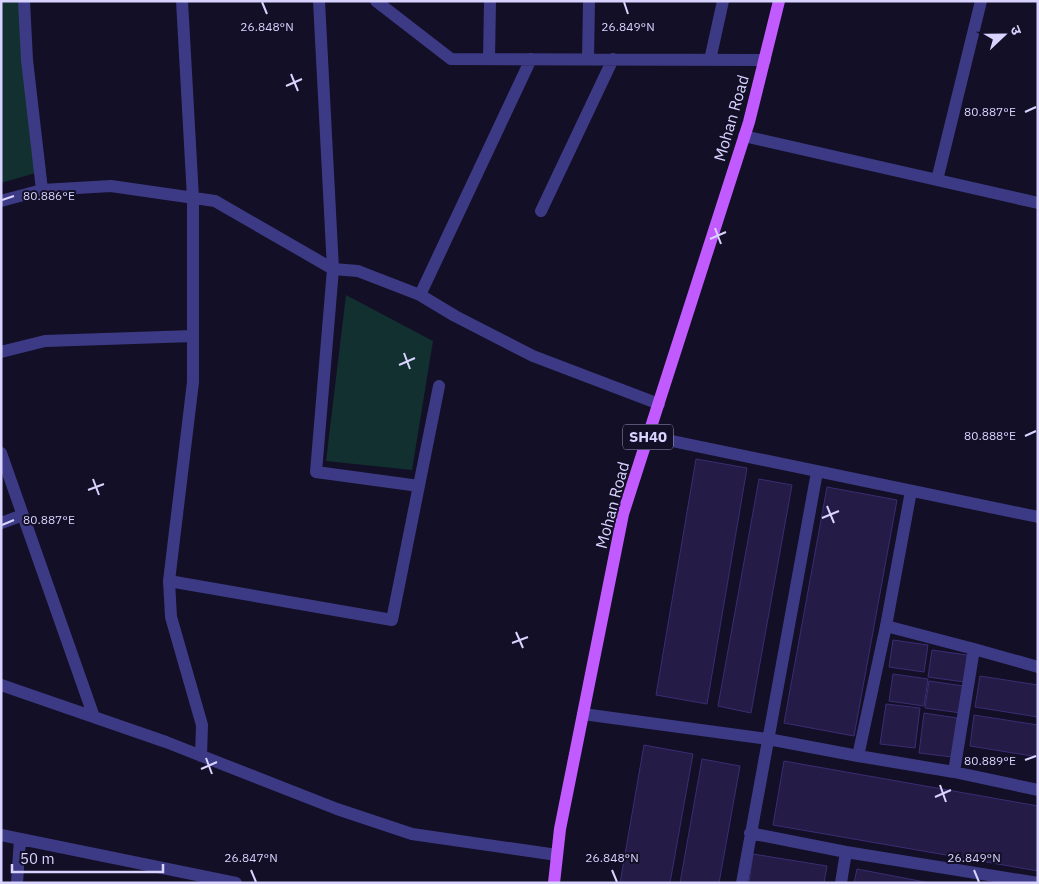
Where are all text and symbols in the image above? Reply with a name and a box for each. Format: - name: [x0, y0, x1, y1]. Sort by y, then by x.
- north arrow: [979, 10, 1029, 60]
- text: 26.848°N: [240, 19, 294, 34]
- text: 26.849°N: [601, 19, 655, 34]
- text: उ: [1006, 23, 1026, 38]
- street label: Mohan Road: [709, 72, 753, 164]
- text: 80.887°E: [964, 104, 1016, 119]
- text: 80.886°E: [23, 188, 75, 203]
- road number: SH40: [623, 424, 673, 450]
- text: 80.888°E: [964, 428, 1016, 443]
- street label: Mohan Road: [591, 459, 633, 551]
- text: 80.887°E: [23, 512, 75, 527]
- text: 80.889°E: [964, 753, 1016, 768]
- scale bar: [12, 842, 164, 874]
- text: 50 m: [20, 849, 55, 868]
- text: 26.847°N: [224, 850, 278, 865]
- text: 26.848°N: [585, 850, 639, 865]
- text: 26.849°N: [947, 850, 1001, 865]

